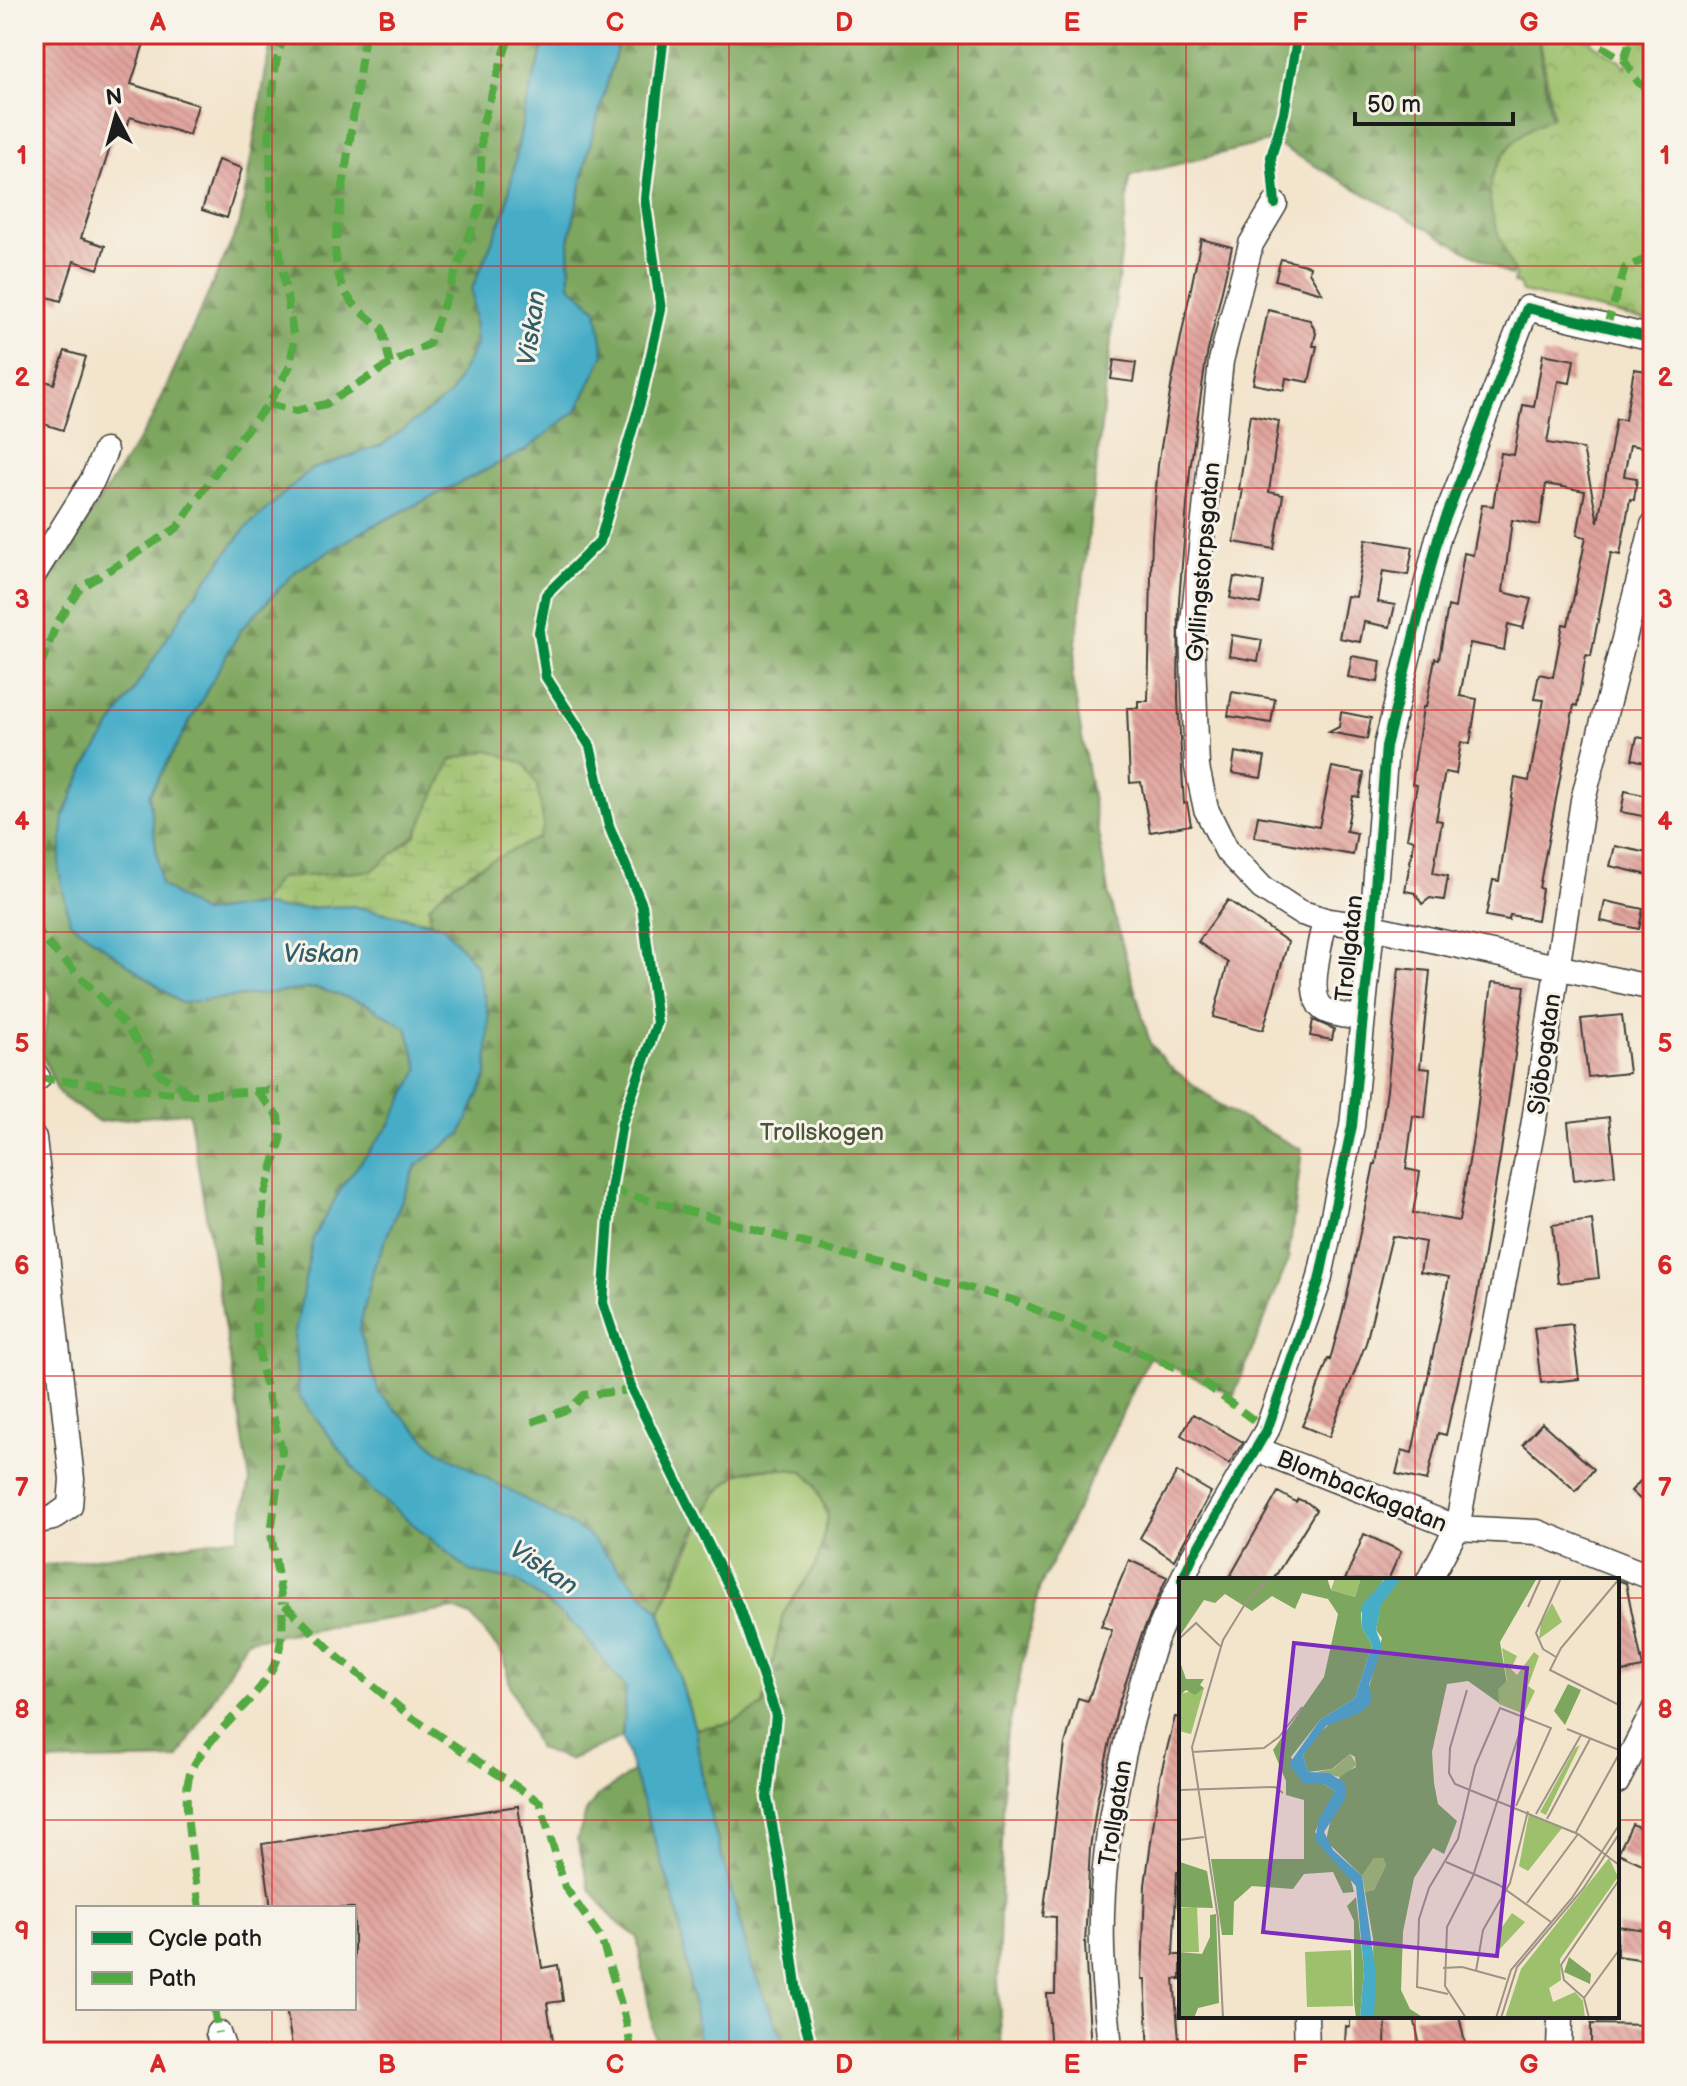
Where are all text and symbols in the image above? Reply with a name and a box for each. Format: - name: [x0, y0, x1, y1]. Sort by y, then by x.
- text: A: [149, 8, 166, 39]
- text: B: [378, 8, 396, 39]
- text: C: [606, 8, 624, 39]
- text: D: [835, 8, 853, 39]
- text: E: [1064, 8, 1081, 39]
- text: F: [1292, 8, 1308, 39]
- text: G: [1519, 8, 1539, 39]
- north arrow: [76, 76, 156, 156]
- scale bar: [1355, 76, 1513, 126]
- text: N: [104, 83, 124, 112]
- text: 50 m: [1367, 90, 1421, 119]
- text: 1: [17, 141, 27, 172]
- text: 1: [1660, 141, 1670, 172]
- water label: Viskan: [512, 288, 553, 368]
- text: 2: [14, 363, 30, 394]
- text: 2: [1657, 363, 1673, 394]
- street label: Gyllingstorpsgatan: [1180, 461, 1227, 663]
- text: 3: [14, 585, 30, 616]
- text: 3: [1657, 585, 1673, 616]
- text: 4: [14, 807, 30, 838]
- text: 4: [1657, 807, 1673, 838]
- street label: Trollgatan: [1329, 893, 1370, 1003]
- water label: Viskan: [283, 939, 359, 970]
- street label: Sjöbogatan: [1522, 992, 1567, 1117]
- text: 5: [14, 1029, 30, 1060]
- text: 5: [1657, 1029, 1673, 1060]
- park label: Trollskogen: [760, 1118, 884, 1147]
- text: 6: [14, 1251, 30, 1282]
- text: 6: [1657, 1251, 1673, 1282]
- street label: Blombackagatan: [1272, 1444, 1451, 1539]
- text: 7: [15, 1473, 29, 1504]
- text: 7: [1658, 1473, 1672, 1504]
- water label: Viskan: [503, 1534, 583, 1602]
- inset map: [1179, 1578, 1619, 2018]
- text: 8: [14, 1695, 30, 1726]
- text: 8: [1657, 1695, 1673, 1726]
- street label: Trollgatan: [1093, 1758, 1138, 1868]
- legend: [76, 1906, 356, 2010]
- text: 9: [14, 1917, 30, 1948]
- text: 9: [1657, 1917, 1673, 1948]
- text: Cycle path: [148, 1924, 262, 1953]
- text: Path: [148, 1964, 196, 1993]
- text: A: [149, 2050, 166, 2081]
- text: B: [378, 2050, 396, 2081]
- text: C: [606, 2050, 624, 2081]
- text: D: [835, 2050, 853, 2081]
- text: E: [1064, 2050, 1081, 2081]
- text: F: [1292, 2050, 1308, 2081]
- text: G: [1519, 2050, 1539, 2081]

